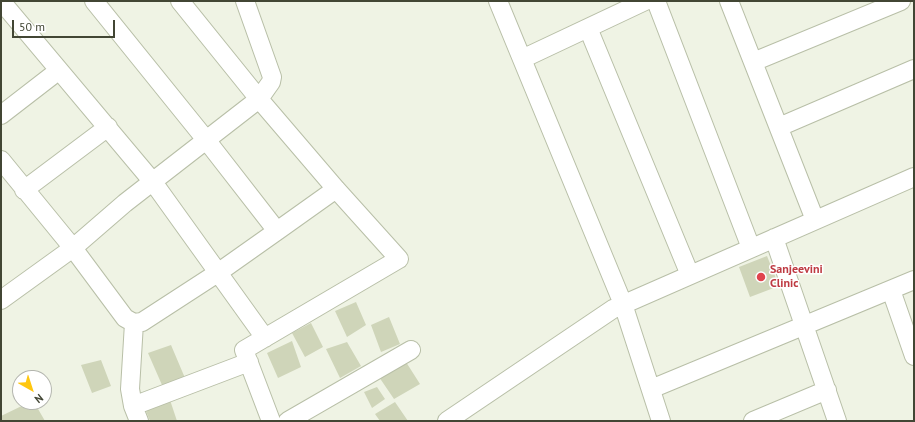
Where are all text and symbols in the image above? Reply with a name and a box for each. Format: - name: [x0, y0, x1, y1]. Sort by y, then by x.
- scale bar: [14, 12, 117, 38]
- text: 50 m: [19, 19, 45, 34]
- place label: Sanjeevini Clinic: [770, 263, 823, 291]
- marker: Sanjeevini Clinic: [755, 271, 767, 283]
- north arrow: [12, 370, 52, 410]
- text: N: [32, 391, 46, 406]

